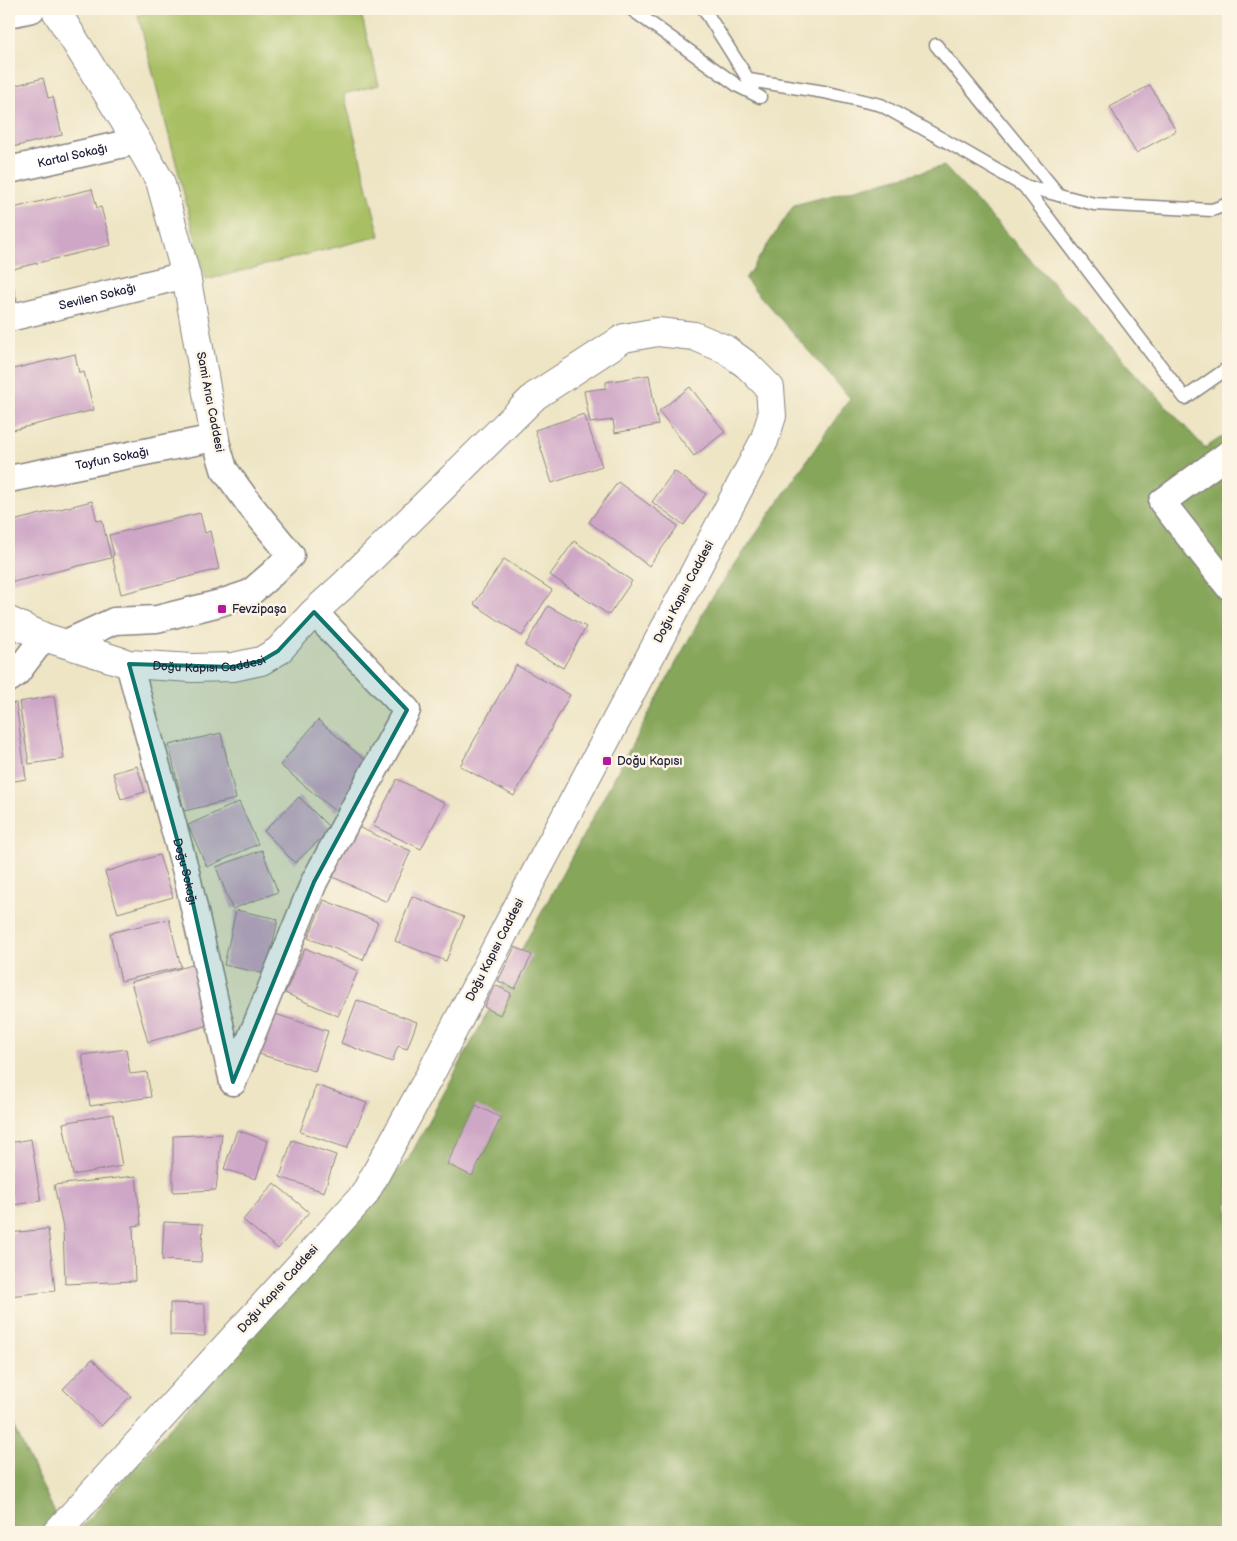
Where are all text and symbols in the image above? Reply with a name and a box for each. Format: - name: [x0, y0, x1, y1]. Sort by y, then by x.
- street label: Kartal Sokağı: [36, 140, 109, 171]
- street label: Sevilen Sokağı: [57, 280, 138, 313]
- street label: Sami Arıcı Caddesi: [193, 351, 227, 454]
- street label: Tayfun Sokağı: [74, 444, 150, 473]
- street label: Doğu Kapısı Caddesi: [651, 538, 717, 646]
- place label: Fevzipaşa: [232, 602, 287, 617]
- marker: Fevzipaşa: [216, 603, 228, 615]
- street label: Doğu Kapısı Caddesi: [152, 652, 269, 676]
- place label: Doğu Kapısı: [617, 754, 682, 769]
- marker: Doğu Kapısı: [601, 755, 613, 767]
- street label: Doğu Sokağı: [170, 836, 201, 907]
- street label: Doğu Kapısı Caddesi: [463, 896, 528, 1004]
- street label: Doğu Kapısı Caddesi: [234, 1242, 322, 1336]

